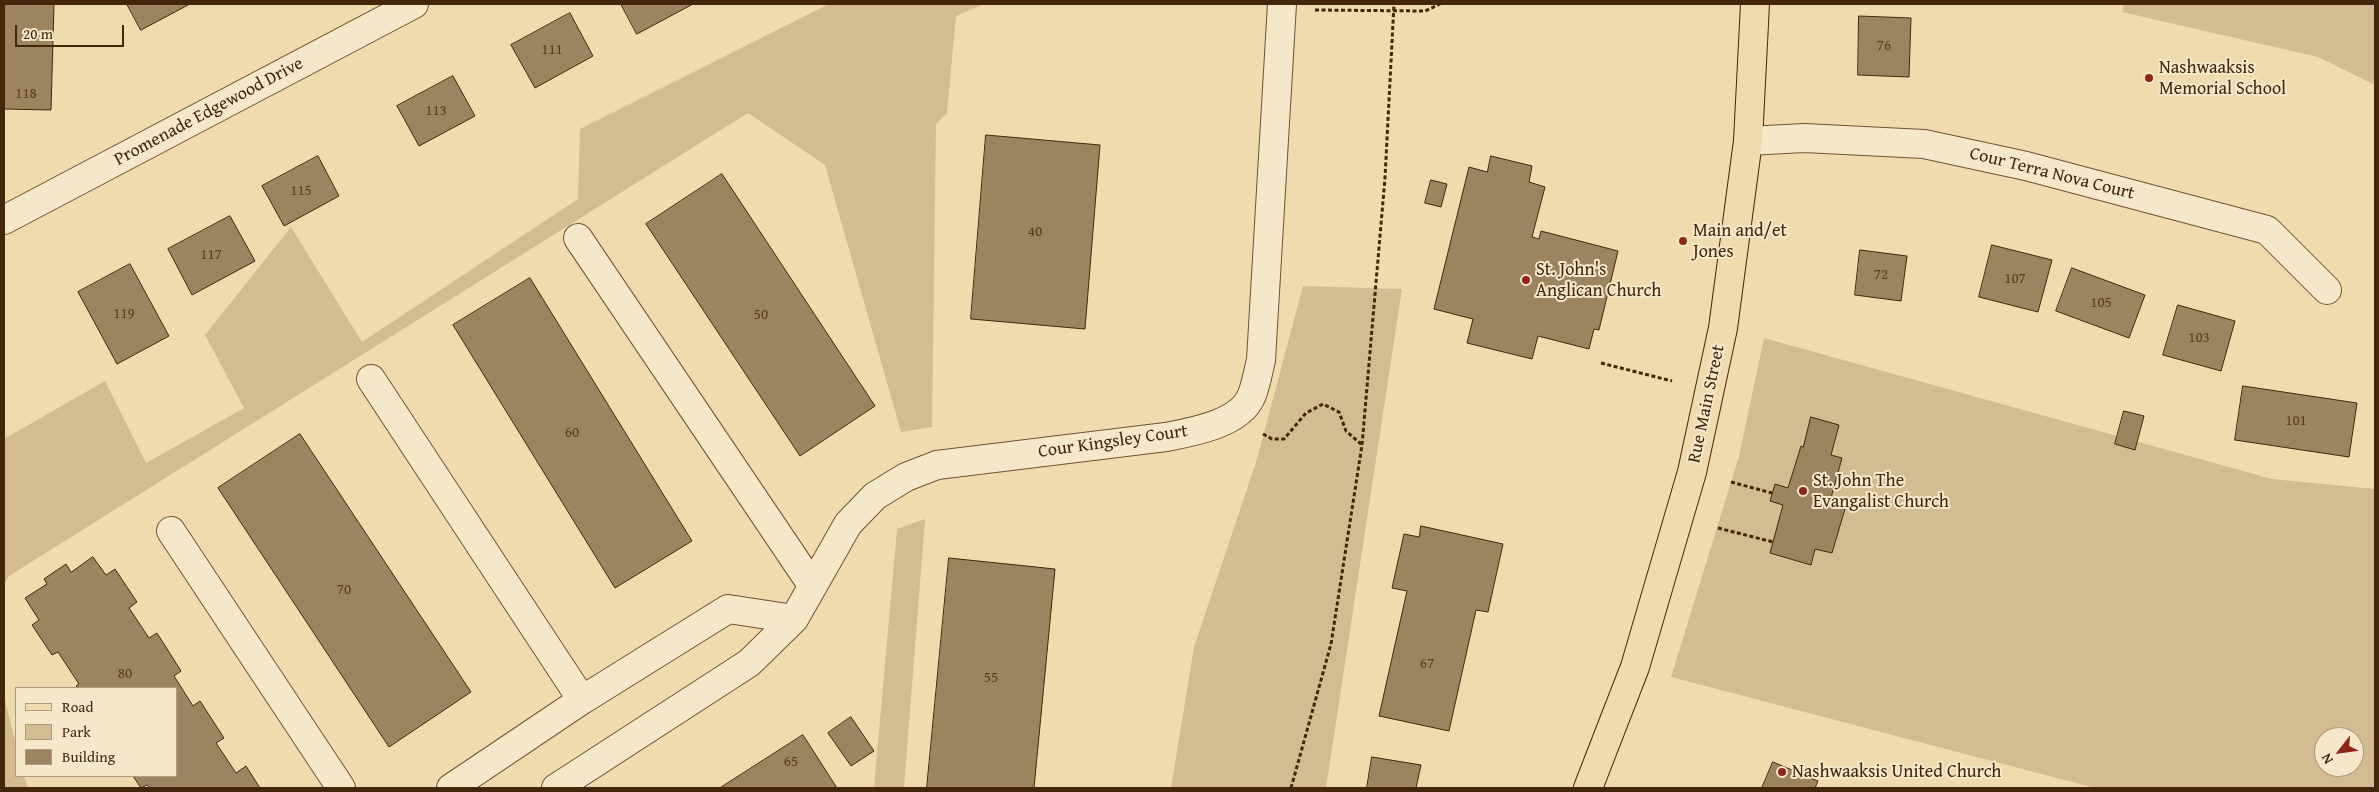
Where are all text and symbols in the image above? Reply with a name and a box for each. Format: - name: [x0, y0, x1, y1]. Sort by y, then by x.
- scale bar: [18, 15, 126, 47]
- text: 20 m: [23, 23, 53, 44]
- house number: 76: [1877, 37, 1891, 55]
- house number: 111: [541, 41, 563, 59]
- street label: Promenade Edgewood Drive: [111, 53, 307, 171]
- place label: Nashwaaksis Memorial School: [2159, 57, 2286, 100]
- marker: Nashwaaksis Memorial School: [2143, 72, 2155, 84]
- house number: 118: [15, 85, 37, 103]
- house number: 113: [425, 102, 447, 120]
- street label: Cour Terra Nova Court: [1967, 143, 2137, 205]
- house number: 115: [290, 182, 312, 200]
- place label: Main and/et Jones: [1693, 220, 1787, 262]
- house number: 40: [1028, 223, 1042, 241]
- marker: Main and/et Jones: [1677, 235, 1689, 247]
- house number: 117: [200, 246, 222, 264]
- place label: St. John's Anglican Church: [1536, 259, 1661, 302]
- house number: 72: [1874, 266, 1888, 284]
- house number: 107: [2004, 270, 2026, 288]
- marker: St. John's Anglican Church: [1520, 274, 1532, 286]
- house number: 105: [2090, 294, 2112, 312]
- house number: 119: [113, 305, 135, 323]
- house number: 50: [754, 306, 768, 324]
- house number: 103: [2188, 329, 2210, 347]
- street label: Rue Main Street: [1684, 343, 1730, 465]
- house number: 101: [2285, 412, 2307, 430]
- street label: Cour Kingsley Court: [1037, 421, 1189, 463]
- house number: 60: [565, 424, 579, 442]
- place label: St. John The Evangalist Church: [1813, 470, 1949, 512]
- marker: St. John The Evangalist Church: [1797, 485, 1809, 497]
- house number: 70: [337, 581, 351, 599]
- house number: 67: [1420, 655, 1434, 673]
- house number: 80: [118, 665, 132, 683]
- house number: 55: [984, 669, 998, 687]
- legend: [15, 687, 178, 777]
- text: Road: [62, 696, 93, 717]
- text: Park: [62, 721, 91, 742]
- north arrow: [2314, 727, 2364, 777]
- text: Building: [62, 746, 115, 767]
- text: N: [2316, 750, 2338, 768]
- house number: 65: [784, 753, 798, 771]
- place label: Nashwaaksis United Church: [1792, 761, 2001, 783]
- marker: Nashwaaksis United Church: [1776, 766, 1788, 778]

